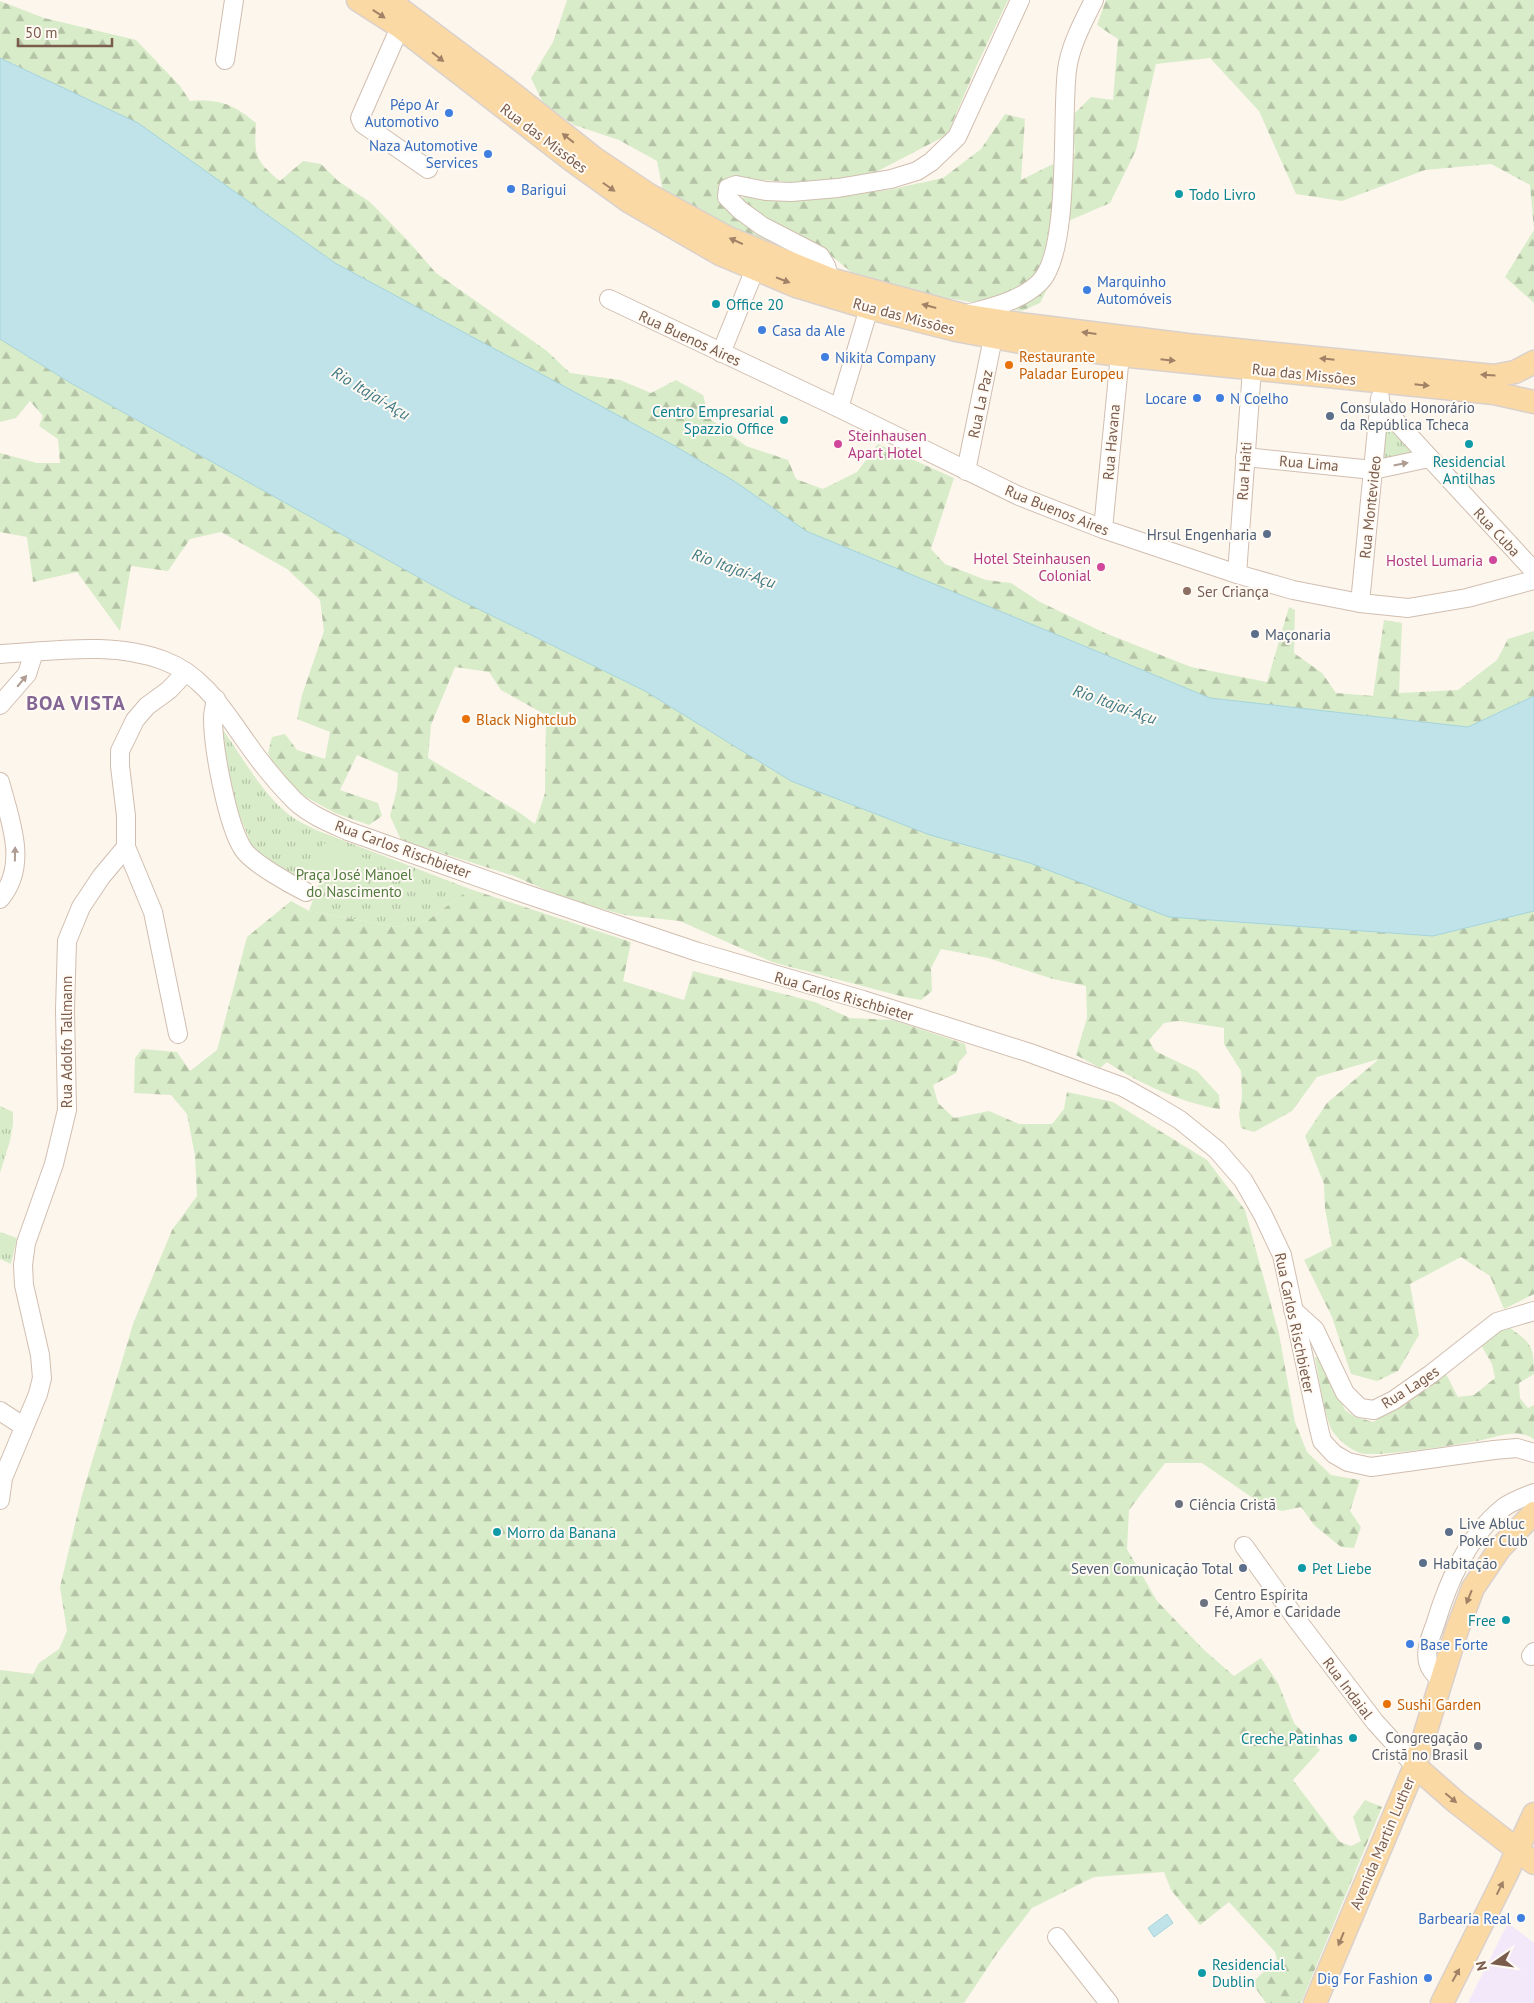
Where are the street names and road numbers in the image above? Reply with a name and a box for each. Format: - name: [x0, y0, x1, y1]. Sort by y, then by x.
- street label: Rua das Missões: [496, 99, 592, 177]
- street label: Rua das Missões: [851, 293, 957, 339]
- street label: Rua Buenos Aires: [636, 306, 744, 370]
- street label: Rua das Missões: [1251, 359, 1357, 389]
- street label: Rua La Paz: [964, 368, 996, 440]
- street label: Rua Havana: [1098, 403, 1124, 481]
- street label: Rua Haiti: [1232, 441, 1256, 501]
- street label: Rua Lima: [1278, 451, 1340, 475]
- street label: Rua Montevideo: [1355, 455, 1385, 559]
- street label: Rua Buenos Aires: [1002, 480, 1112, 540]
- street label: Rua Cuba: [1470, 503, 1524, 561]
- street label: Rua Carlos Rischbieter: [332, 816, 474, 882]
- street label: Rua Carlos Rischbieter: [772, 967, 916, 1025]
- street label: Rua Adolfo Tallmann: [57, 976, 76, 1108]
- street label: Rua Carlos Rischbieter: [1271, 1251, 1319, 1395]
- street label: Rua Lages: [1377, 1361, 1443, 1413]
- street label: Rua Indaial: [1319, 1653, 1378, 1723]
- street label: Avenida Martin Luther: [1345, 1774, 1419, 1912]

